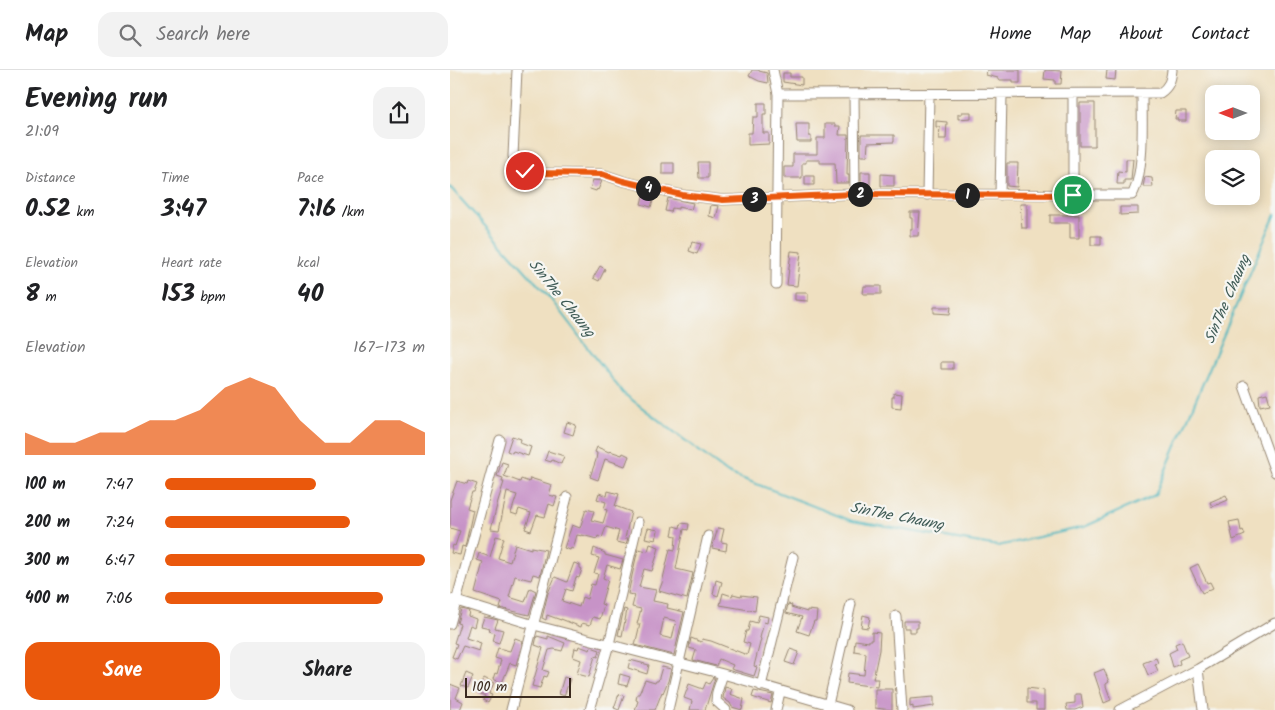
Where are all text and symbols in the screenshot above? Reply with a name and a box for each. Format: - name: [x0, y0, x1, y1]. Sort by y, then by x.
- search box: [98, 12, 448, 57]
- text: Map: [25, 15, 68, 54]
- text: Search here: [156, 20, 250, 50]
- text: Home: [989, 20, 1032, 49]
- text: Map: [1060, 20, 1091, 49]
- text: About: [1119, 20, 1163, 49]
- text: Contact: [1191, 20, 1250, 49]
- icon: search: [116, 21, 144, 49]
- text: Evening run: [25, 77, 168, 122]
- north arrow: [1205, 85, 1260, 140]
- map controls: [1205, 85, 1260, 205]
- button: share: [373, 87, 425, 139]
- text: 21:09: [25, 119, 59, 144]
- pin: [504, 150, 546, 192]
- button: layers: [1205, 150, 1260, 205]
- icon: check: [511, 157, 539, 185]
- text: Distance: [25, 167, 75, 189]
- text: Time: [161, 167, 189, 189]
- text: Pace: [297, 167, 324, 189]
- pin: [1052, 174, 1094, 216]
- pin: 4: [636, 176, 660, 200]
- text: 4: [645, 177, 652, 199]
- icon: arrive: [1059, 181, 1087, 209]
- pin: 2: [848, 182, 872, 206]
- pin: 1: [954, 182, 980, 208]
- text: 2: [856, 183, 865, 205]
- text: 1: [965, 184, 970, 206]
- pin: 3: [742, 186, 766, 212]
- text: 3: [751, 188, 758, 210]
- text: 0.52: [25, 189, 71, 229]
- text: 3:47: [161, 189, 206, 229]
- text: 7:16: [297, 189, 336, 229]
- text: km: [71, 201, 94, 223]
- text: /km: [336, 201, 364, 223]
- water label: SinThe Chaung: [1198, 250, 1258, 348]
- text: Elevation: [25, 252, 78, 274]
- text: Heart rate: [161, 252, 222, 274]
- text: kcal: [297, 252, 320, 274]
- water label: SinThe Chaung: [522, 254, 601, 344]
- text: 8: [25, 274, 40, 314]
- text: 153: [161, 274, 195, 314]
- text: 40: [297, 274, 323, 314]
- text: m: [40, 286, 57, 308]
- text: bpm: [195, 286, 226, 308]
- text: Elevation: [25, 335, 86, 360]
- text: 167–173 m: [353, 335, 425, 360]
- text: 100 m: [25, 472, 66, 497]
- text: 7:47: [105, 472, 133, 497]
- water label: SinThe Chaung: [848, 496, 946, 538]
- text: 200 m: [25, 510, 70, 535]
- text: 7:24: [105, 510, 134, 535]
- text: 300 m: [25, 548, 69, 573]
- text: 6:47: [105, 548, 134, 573]
- text: 400 m: [25, 586, 69, 611]
- text: 7:06: [105, 586, 133, 611]
- button: Save: [25, 642, 220, 700]
- button: Share: [230, 642, 425, 700]
- scale bar: [465, 675, 571, 698]
- text: 100 m: [472, 676, 507, 698]

